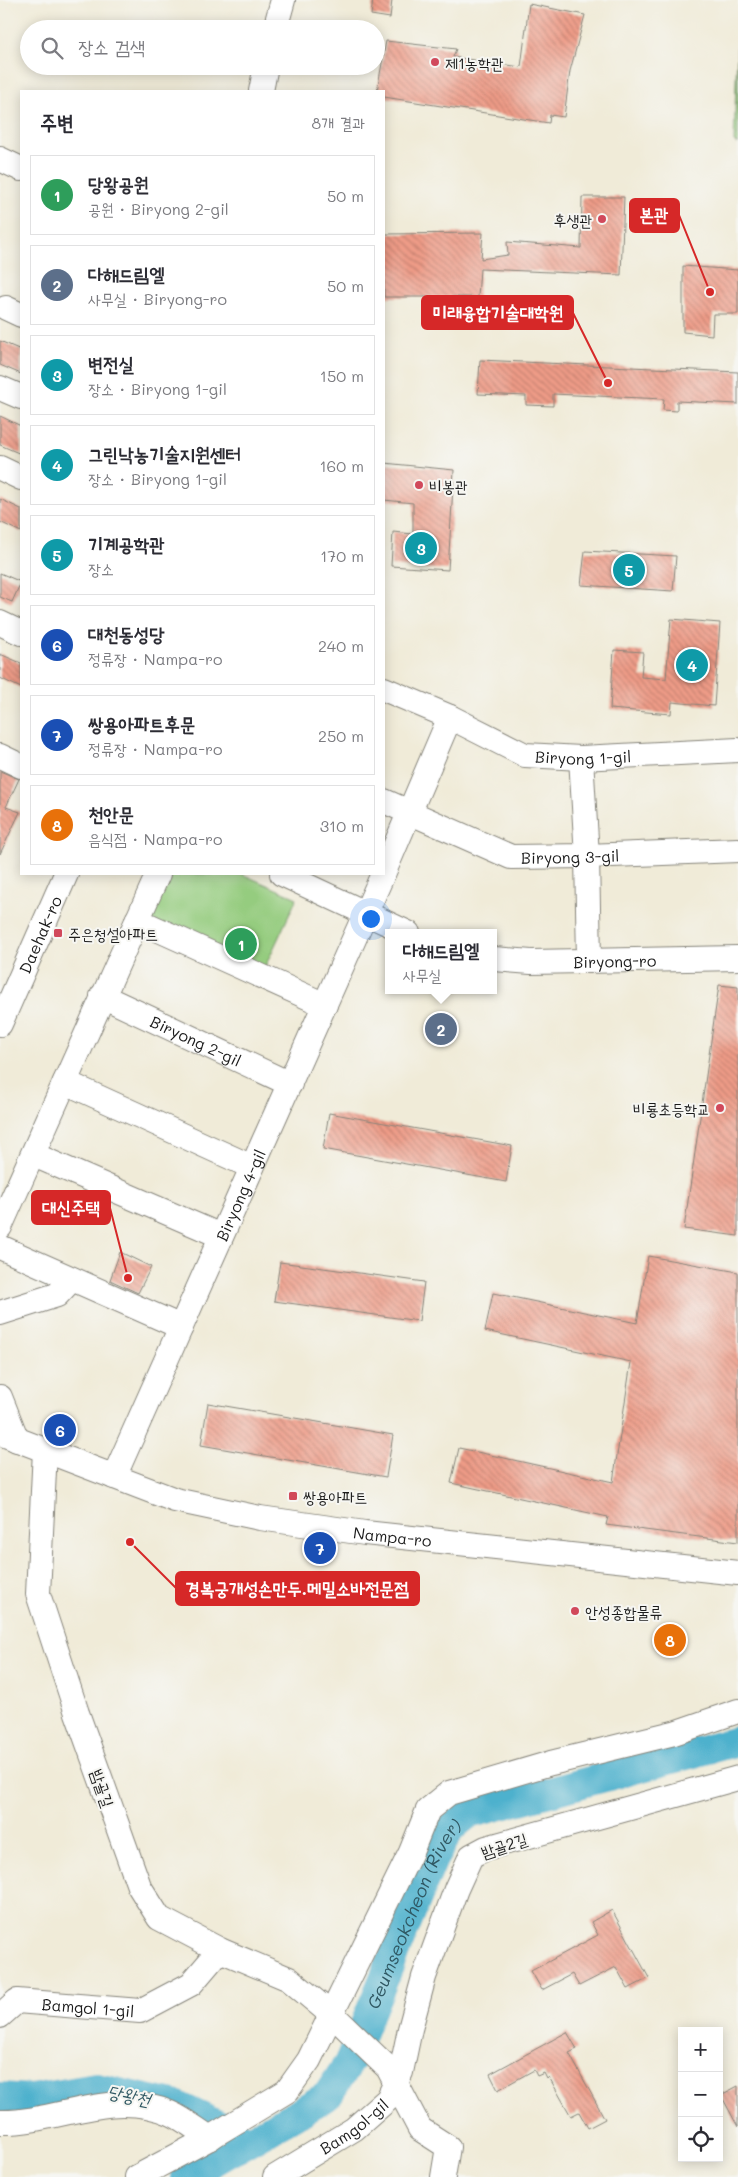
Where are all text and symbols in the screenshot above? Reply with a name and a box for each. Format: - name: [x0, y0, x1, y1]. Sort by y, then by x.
- search box: [20, 20, 385, 75]
- icon: search: [38, 34, 66, 62]
- text: 장소 검색: [78, 34, 145, 59]
- place label: 제1농학관: [445, 52, 504, 73]
- marker: 제1농학관: [429, 56, 441, 68]
- text: 주변: [40, 108, 74, 135]
- text: 8개 결과: [312, 112, 365, 133]
- text: 당왕공원: [88, 171, 149, 196]
- text: 1: [53, 185, 61, 206]
- text: 50 m: [327, 185, 364, 206]
- text: 공원 · Biryong 2-gil: [88, 198, 229, 219]
- callout: 본관: [630, 199, 679, 232]
- text: 본관: [640, 202, 669, 226]
- place label: 후생관: [553, 209, 592, 230]
- marker: 후생관: [596, 213, 608, 225]
- text: 다해드림엘: [88, 261, 164, 286]
- text: 2: [53, 275, 61, 296]
- text: 50 m: [327, 275, 364, 296]
- text: 사무실 · Biryong-ro: [88, 288, 227, 309]
- callout: 미래융합기술대학원: [422, 296, 573, 329]
- text: 미래융합기술대학원: [433, 300, 563, 324]
- text: 변전실: [88, 351, 134, 376]
- text: 3: [52, 365, 62, 386]
- text: 150 m: [320, 365, 364, 386]
- text: 장소 · Biryong 1-gil: [88, 378, 227, 399]
- text: 그린낙농기술지원센터: [88, 441, 241, 466]
- text: 4: [52, 455, 62, 476]
- text: 160 m: [319, 455, 364, 476]
- text: 장소 · Biryong 1-gil: [88, 468, 227, 489]
- place label: 비봉관: [429, 475, 468, 496]
- marker: 비봉관: [413, 479, 425, 491]
- pin: 3: [405, 529, 437, 567]
- text: 기계공학관: [88, 531, 164, 556]
- text: 5: [52, 545, 62, 566]
- text: 170 m: [320, 545, 364, 566]
- pin: 5: [613, 551, 645, 589]
- text: 장소: [88, 558, 114, 579]
- text: 대천동성당: [88, 621, 164, 646]
- text: 6: [52, 635, 62, 656]
- text: 240 m: [318, 635, 364, 656]
- pin: 4: [676, 646, 708, 684]
- text: 정류장 · Nampa-ro: [88, 648, 222, 669]
- text: 쌍용아파트후문: [88, 711, 195, 736]
- text: 7: [53, 725, 61, 746]
- text: 250 m: [318, 725, 364, 746]
- text: 정류장 · Nampa-ro: [88, 738, 222, 759]
- street label: Biryong 1-gil: [535, 745, 632, 769]
- text: 천안문: [88, 801, 134, 826]
- text: 8: [52, 815, 62, 836]
- text: 310 m: [320, 815, 364, 836]
- text: 음식점 · Nampa-ro: [88, 828, 222, 849]
- street label: Biryong 3-gil: [521, 844, 620, 867]
- street label: Daehak-ro: [13, 892, 66, 976]
- your location: [358, 906, 384, 932]
- place label: 주은청설아파트: [68, 923, 158, 944]
- pin: 1: [225, 925, 257, 963]
- marker: 주은청설아파트: [52, 927, 64, 939]
- popup: [385, 929, 497, 994]
- text: 다해드림엘: [403, 937, 479, 962]
- street label: Biryong-ro: [573, 949, 657, 972]
- text: 사무실: [403, 964, 441, 985]
- street label: Biryong 2-gil: [147, 1010, 245, 1070]
- pin: 2: [425, 1010, 457, 1048]
- place label: 비룡초등학교: [633, 1098, 710, 1119]
- marker: 비룡초등학교: [714, 1102, 726, 1114]
- street label: Biryong 4-gil: [210, 1146, 270, 1244]
- callout: 대신주택: [32, 1191, 110, 1224]
- text: 대신주택: [42, 1195, 100, 1219]
- pin: 6: [44, 1411, 76, 1449]
- place label: 쌍용아파트: [303, 1486, 367, 1507]
- marker: 쌍용아파트: [287, 1490, 299, 1502]
- street label: Nampa-ro: [352, 1521, 433, 1551]
- pin: 7: [304, 1529, 336, 1567]
- callout: 경복궁개성손만두.메밀소바전문점: [176, 1572, 419, 1605]
- text: 경복궁개성손만두.메밀소바전문점: [186, 1576, 409, 1600]
- place label: 안성종합물류: [585, 1601, 662, 1622]
- marker: 안성종합물류: [569, 1605, 581, 1617]
- pin: 8: [654, 1621, 686, 1659]
- street label: 밤골길: [87, 1766, 119, 1810]
- water label: Geumseokcheon (River): [361, 1813, 466, 2012]
- street label: 밤골2길: [478, 1828, 530, 1862]
- street label: Bamgol 1-gil: [41, 1993, 135, 2021]
- map controls: [678, 2027, 723, 2162]
- button: +: [678, 2027, 723, 2072]
- button: −: [678, 2072, 723, 2117]
- water label: 당왕천: [105, 2079, 154, 2112]
- street label: Bamgol-gil: [315, 2093, 392, 2158]
- button: locate: [678, 2117, 723, 2162]

